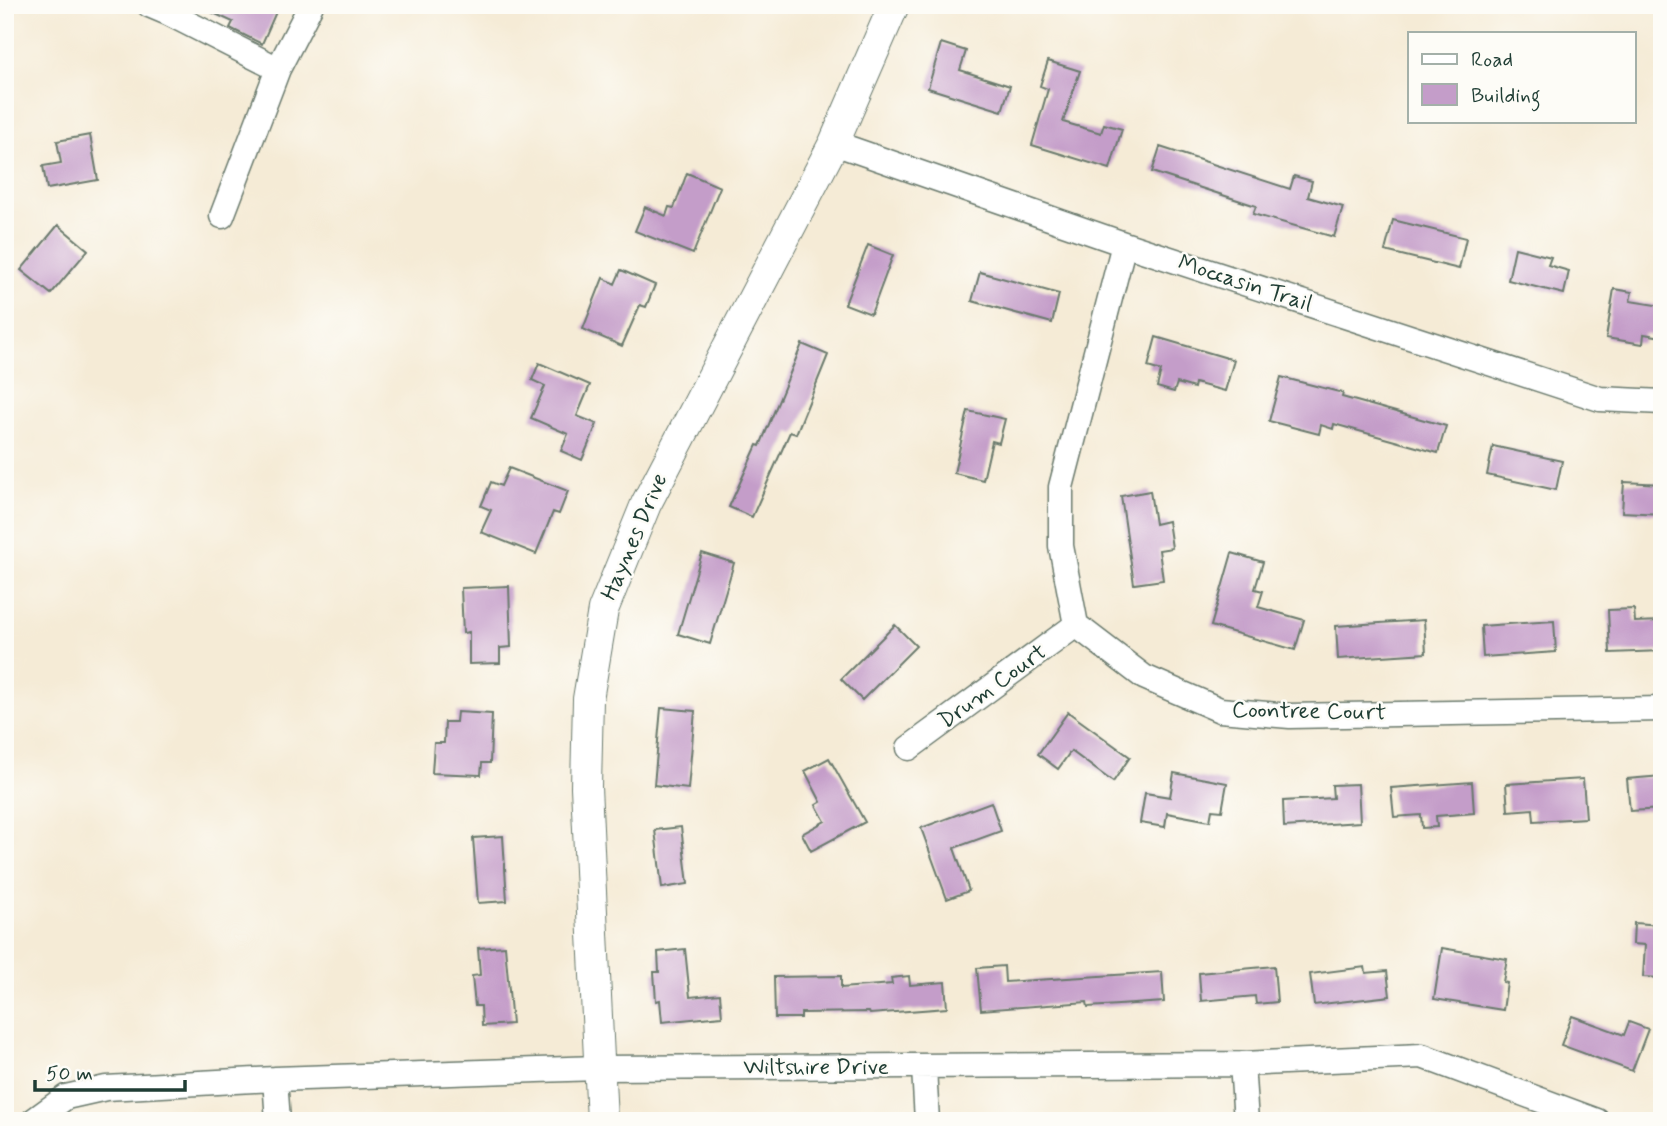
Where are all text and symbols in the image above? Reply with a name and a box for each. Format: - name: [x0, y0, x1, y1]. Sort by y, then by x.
- legend: [1408, 32, 1636, 122]
- text: Road: [1471, 46, 1513, 74]
- text: Building: [1471, 82, 1541, 112]
- street label: Moccasin Trail: [1174, 248, 1316, 320]
- street label: Haynes Drive: [595, 469, 675, 605]
- street label: Drum Court: [933, 638, 1053, 736]
- street label: Coontree Court: [1232, 696, 1387, 728]
- scale bar: [35, 1049, 186, 1093]
- street label: Wiltshire Drive: [743, 1053, 889, 1083]
- text: 50 m: [46, 1060, 93, 1088]

